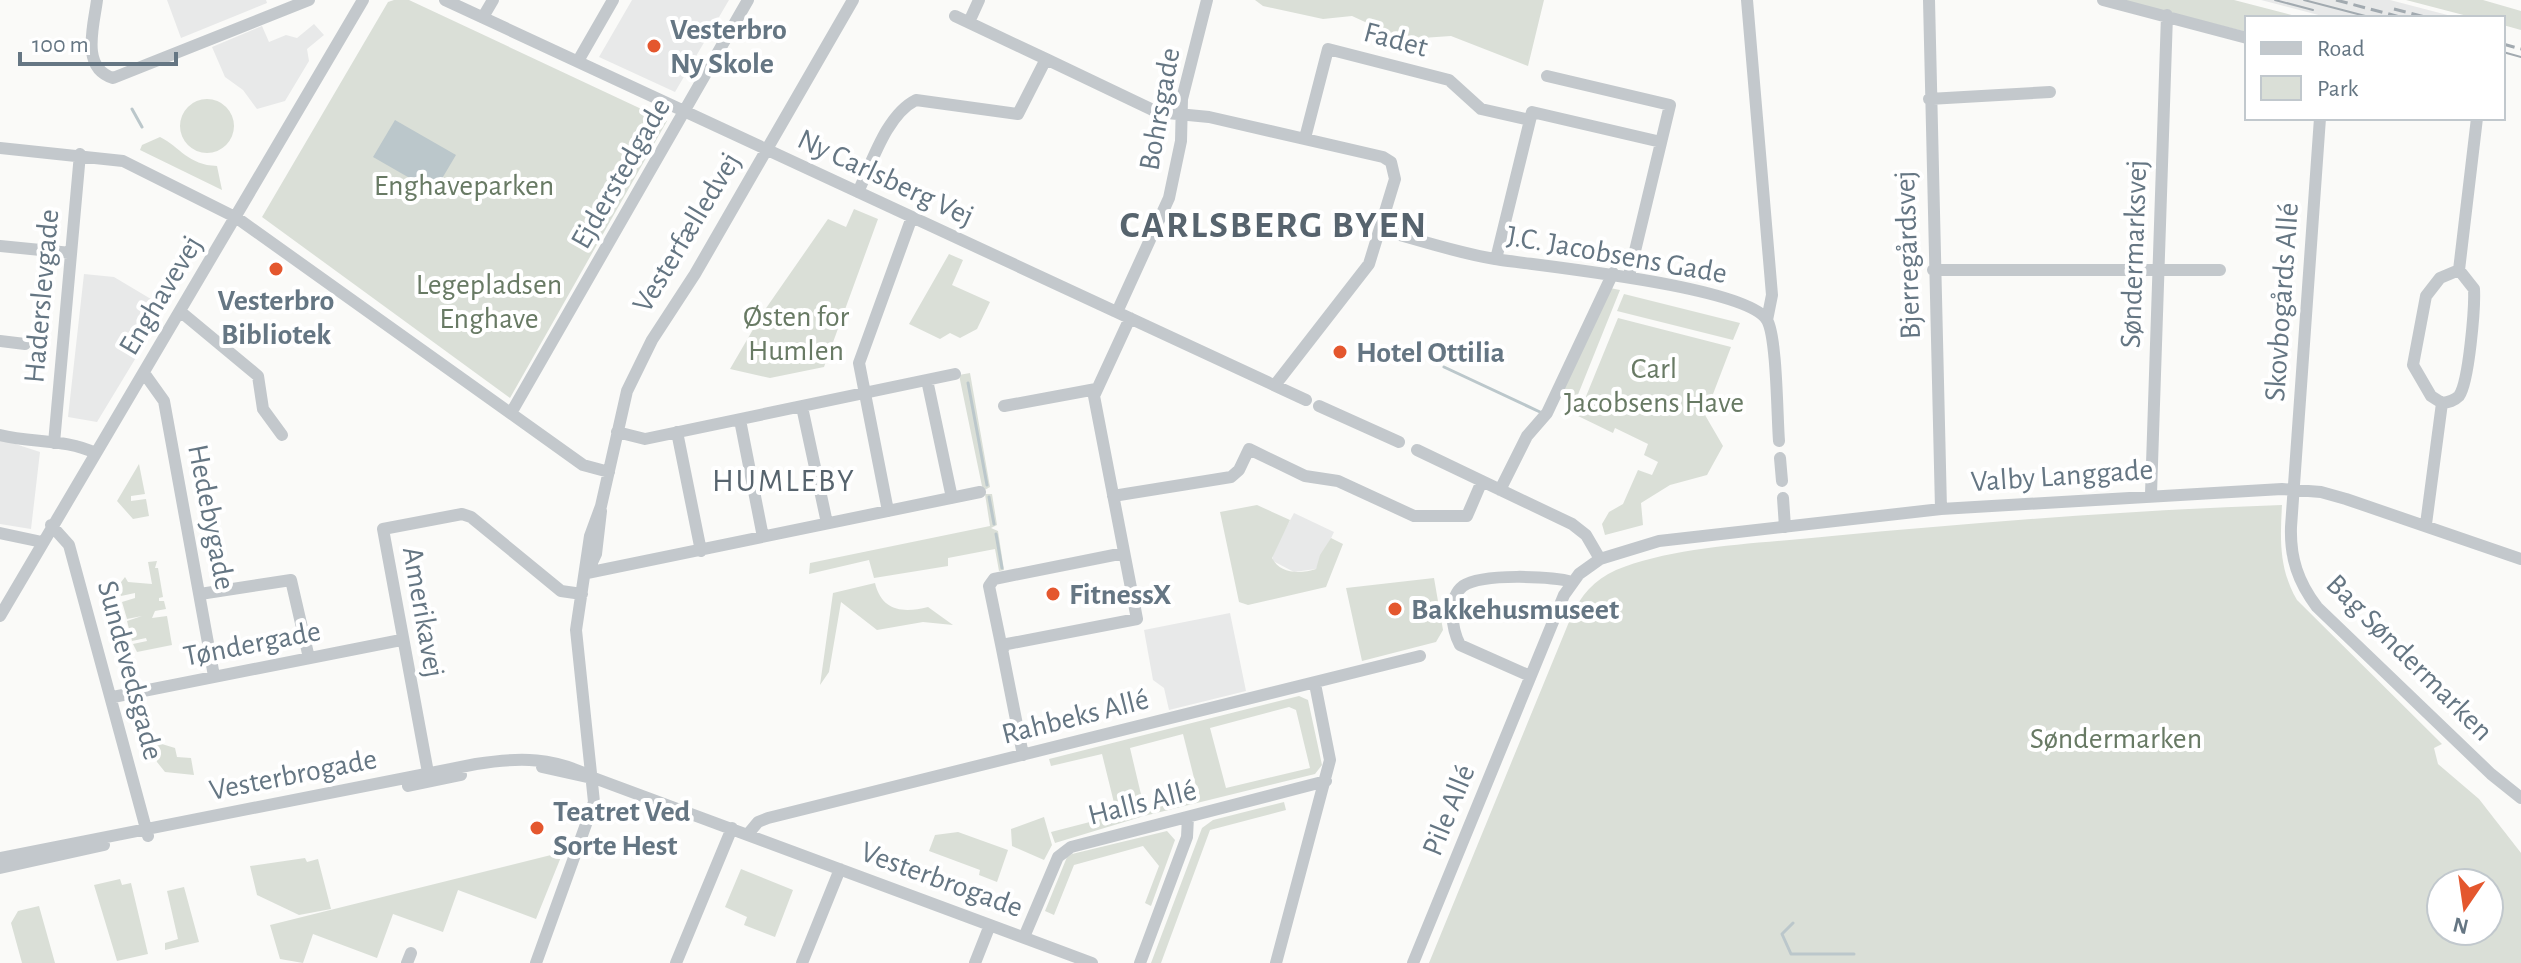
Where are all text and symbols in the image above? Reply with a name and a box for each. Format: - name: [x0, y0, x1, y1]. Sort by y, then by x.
- place label: Vesterbro Ny Skole: [670, 15, 787, 79]
- scale bar: [20, 16, 176, 66]
- legend: [2245, 16, 2505, 120]
- street label: Fadet: [1361, 17, 1431, 63]
- text: 100 m: [32, 33, 89, 57]
- marker: Vesterbro Ny Skole: [645, 37, 663, 55]
- text: Road: [2317, 37, 2365, 61]
- street label: Bohrsgade: [1134, 45, 1186, 173]
- text: Park: [2317, 77, 2358, 101]
- street label: Ejderstedgade: [566, 93, 676, 254]
- street label: Ny Carlsberg Vej: [793, 124, 978, 232]
- street label: Vesterfælledvej: [628, 147, 746, 318]
- street label: Søndermarksvej: [2116, 159, 2152, 349]
- street label: Bjerregårdsvej: [1890, 170, 1926, 340]
- park label: Enghaveparken: [374, 171, 554, 201]
- street label: Skovbogårds Allé: [2260, 202, 2304, 402]
- district label: CARLSBERG BYEN: [1120, 207, 1428, 245]
- street label: Haderslevgade: [19, 208, 65, 384]
- street label: J.C. Jacobsens Gade: [1504, 221, 1729, 289]
- street label: Enghavevej: [114, 231, 208, 360]
- marker: Vesterbro Bibliotek: [267, 260, 285, 278]
- park label: Legepladsen Enghave: [416, 270, 562, 334]
- place label: Vesterbro Bibliotek: [218, 286, 334, 350]
- park label: Østen for Humlen: [743, 302, 849, 366]
- place label: Hotel Ottilia: [1356, 338, 1505, 368]
- marker: Hotel Ottilia: [1331, 343, 1349, 361]
- park label: Carl Jacobsens Have: [1564, 354, 1744, 418]
- street label: Hedebygade: [182, 442, 240, 593]
- street label: Valby Langgade: [1970, 455, 2154, 497]
- district label: HUMLEBY: [712, 465, 856, 497]
- street label: Amerikavej: [397, 544, 449, 680]
- street label: Bag Søndermarken: [2320, 569, 2498, 747]
- street label: Sundevedsgade: [92, 577, 168, 763]
- place label: FitnessX: [1069, 580, 1172, 610]
- marker: FitnessX: [1044, 585, 1062, 603]
- place label: Bakkehusmuseet: [1411, 595, 1619, 625]
- marker: Bakkehusmuseet: [1386, 600, 1404, 618]
- street label: Tøndergade: [181, 616, 323, 672]
- street label: Rahbeks Allé: [999, 684, 1152, 750]
- park label: Søndermarken: [2030, 724, 2202, 754]
- street label: Vesterbrogade: [207, 744, 380, 806]
- street label: Pile Allé: [1417, 761, 1481, 860]
- street label: Halls Allé: [1085, 775, 1200, 831]
- place label: Teatret Ved Sorte Hest: [553, 797, 691, 861]
- marker: Teatret Ved Sorte Hest: [528, 819, 546, 837]
- street label: Vesterbrogade: [857, 837, 1027, 923]
- north arrow: [2425, 867, 2505, 947]
- text: N: [2451, 913, 2471, 938]

